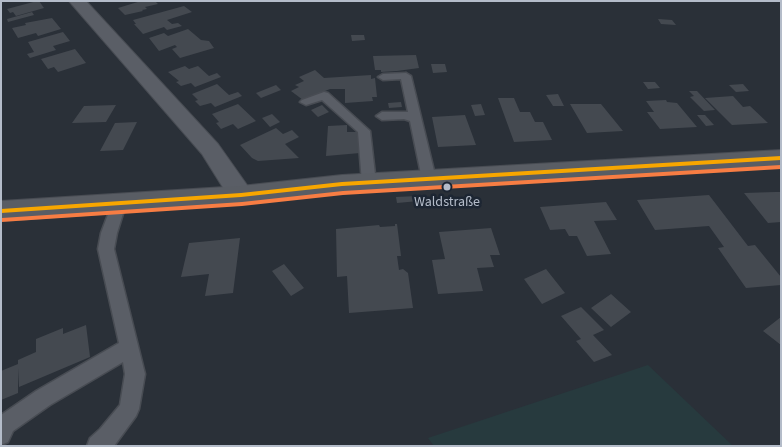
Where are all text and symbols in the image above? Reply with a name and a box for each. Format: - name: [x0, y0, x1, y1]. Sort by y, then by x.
- marker: Waldstraße: [442, 182, 452, 192]
- place label: Waldstraße: [414, 195, 480, 211]

